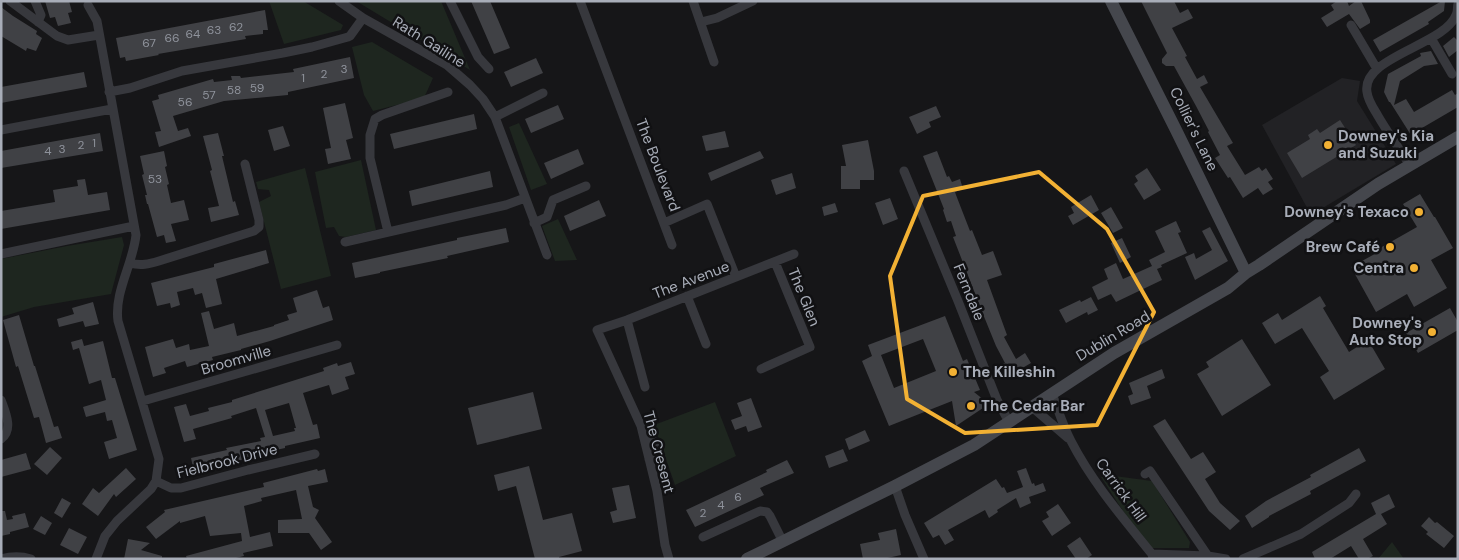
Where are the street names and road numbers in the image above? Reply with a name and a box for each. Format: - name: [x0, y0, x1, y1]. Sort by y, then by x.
- street label: Rath Gailine: [389, 12, 469, 72]
- street label: Collier's Lane: [1165, 84, 1223, 174]
- street label: The Boulevard: [631, 116, 685, 214]
- street label: The Avenue: [650, 256, 732, 304]
- street label: Ferndale: [949, 261, 989, 323]
- street label: The Glen: [783, 265, 825, 329]
- street label: Dublin Road: [1072, 306, 1154, 366]
- street label: Broomville: [199, 340, 273, 380]
- street label: The Cresent: [638, 409, 680, 496]
- street label: Fielbrook Drive: [175, 439, 279, 483]
- street label: Carrick Hill: [1091, 454, 1151, 526]

